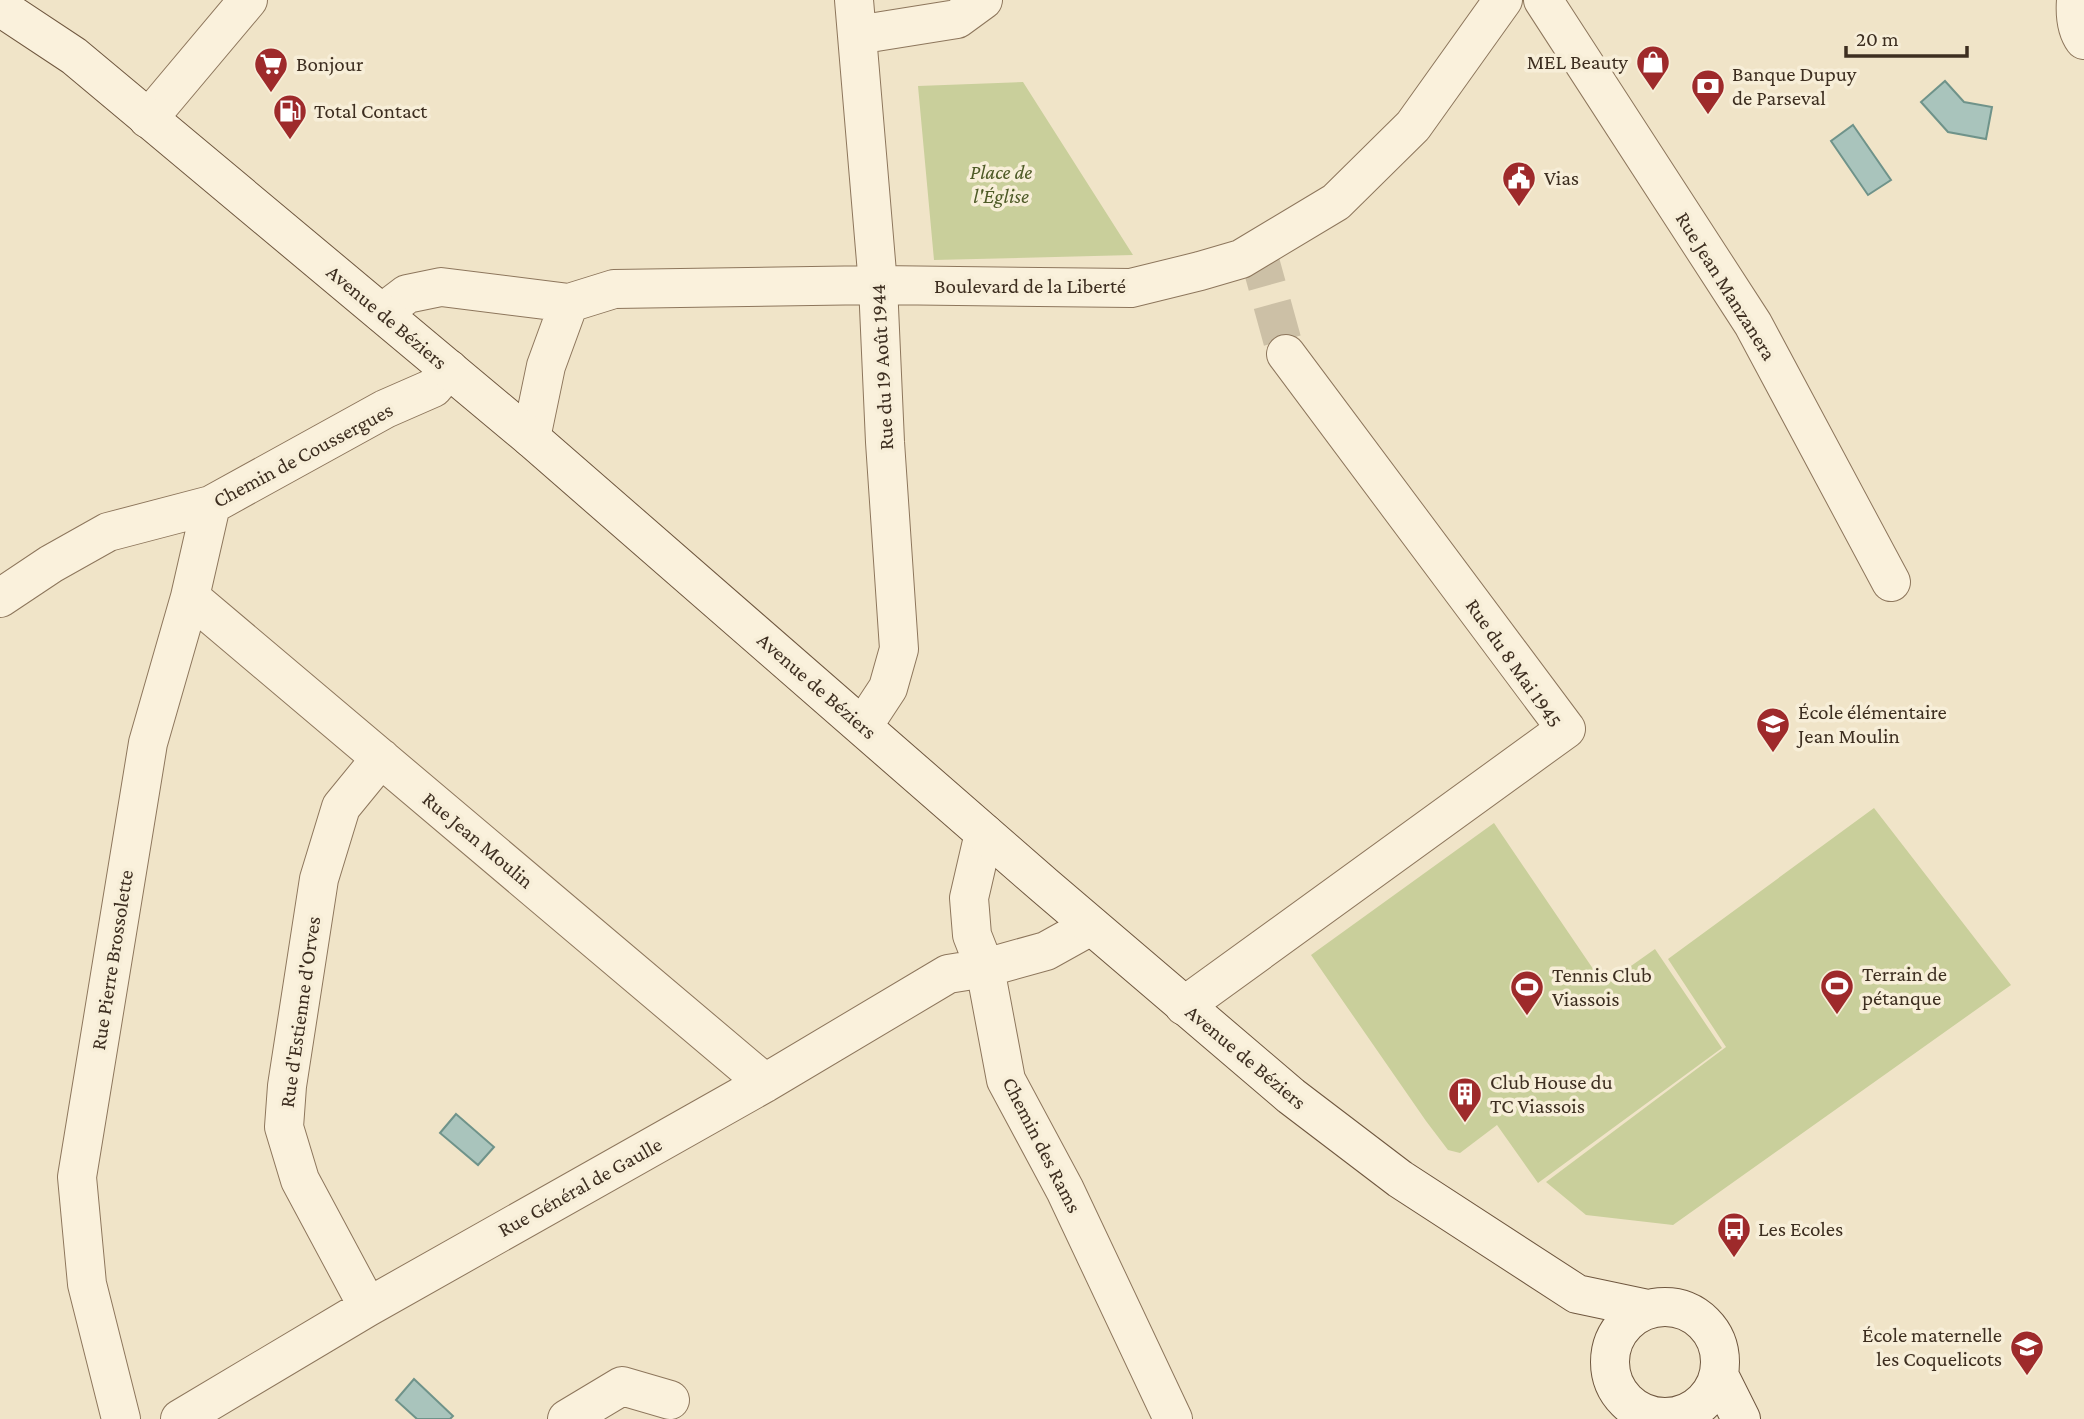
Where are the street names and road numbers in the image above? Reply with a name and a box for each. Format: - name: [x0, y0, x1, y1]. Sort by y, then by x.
- street label: Rue Jean Manzanera: [1671, 207, 1781, 365]
- street label: Avenue de Béziers: [322, 260, 452, 374]
- street label: Boulevard de la Liberté: [934, 274, 1126, 298]
- street label: Rue du 19 Août 1944: [866, 283, 898, 451]
- street label: Chemin de Coussergues: [209, 397, 397, 513]
- street label: Rue du 8 Mai 1945: [1461, 594, 1567, 732]
- street label: Avenue de Béziers: [753, 628, 881, 744]
- street label: Rue Jean Moulin: [418, 787, 538, 893]
- street label: Rue Pierre Brossolette: [86, 868, 138, 1052]
- street label: Rue d'Estienne d'Orves: [275, 915, 325, 1109]
- street label: Avenue de Béziers: [1181, 1000, 1311, 1114]
- street label: Chemin des Rams: [997, 1073, 1087, 1217]
- street label: Rue Général de Gaulle: [494, 1132, 666, 1242]

